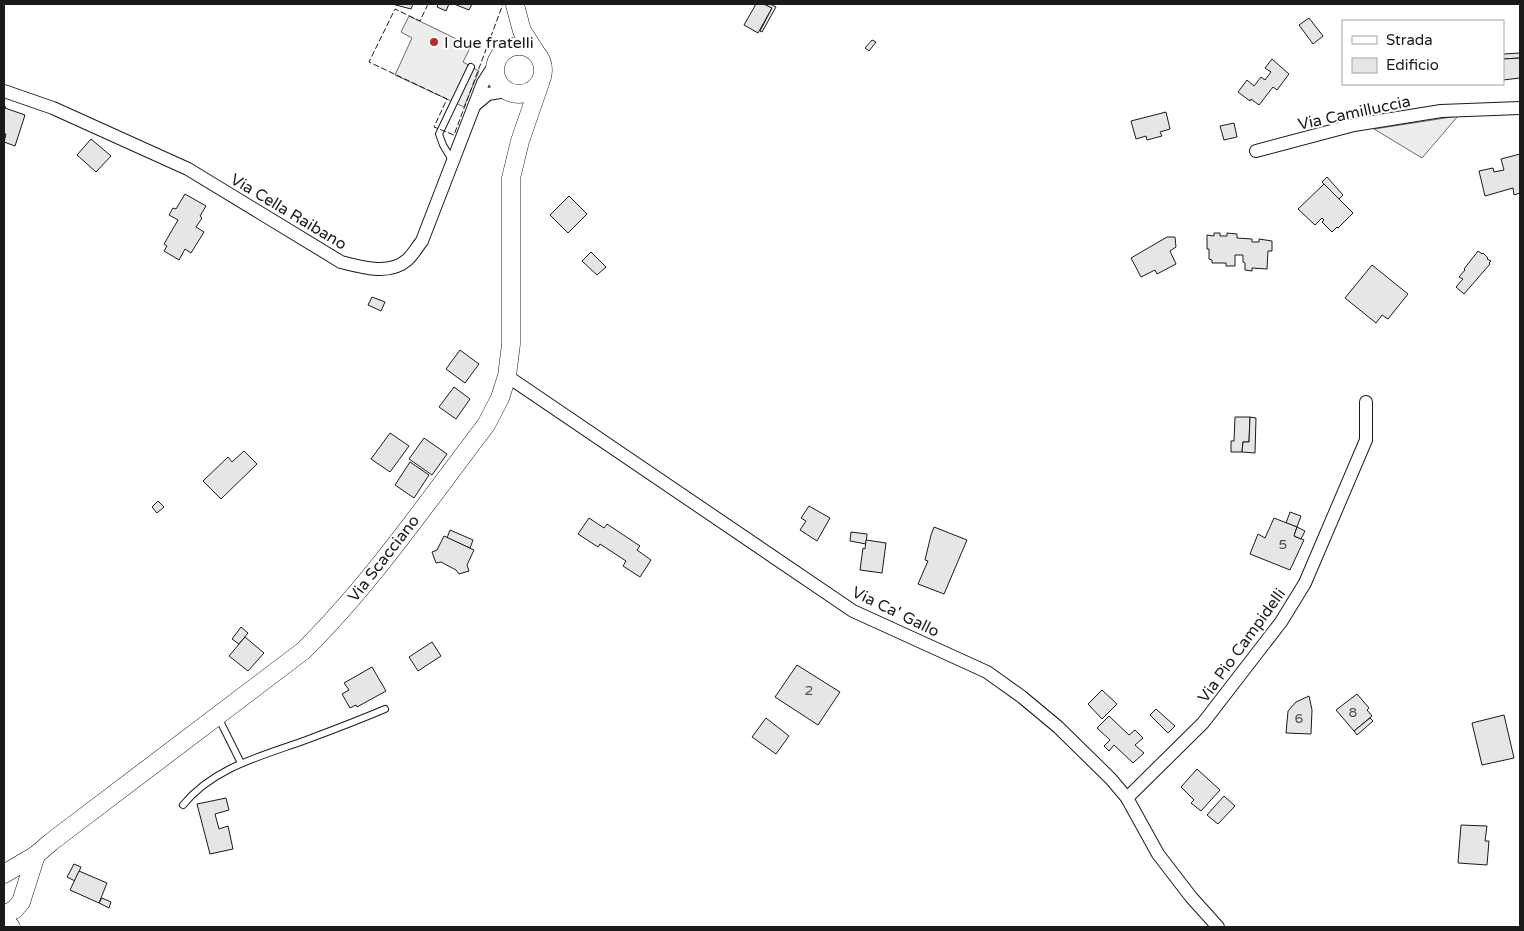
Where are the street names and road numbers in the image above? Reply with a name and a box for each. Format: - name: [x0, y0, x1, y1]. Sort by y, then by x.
- street label: Via Camilluccia: [1296, 91, 1412, 135]
- street label: Via Cella Raibano: [227, 169, 350, 254]
- street label: Via Scacciano: [344, 511, 424, 606]
- street label: Via Ca' Gallo: [849, 582, 943, 642]
- street label: Via Pio Campidelli: [1194, 584, 1290, 707]

